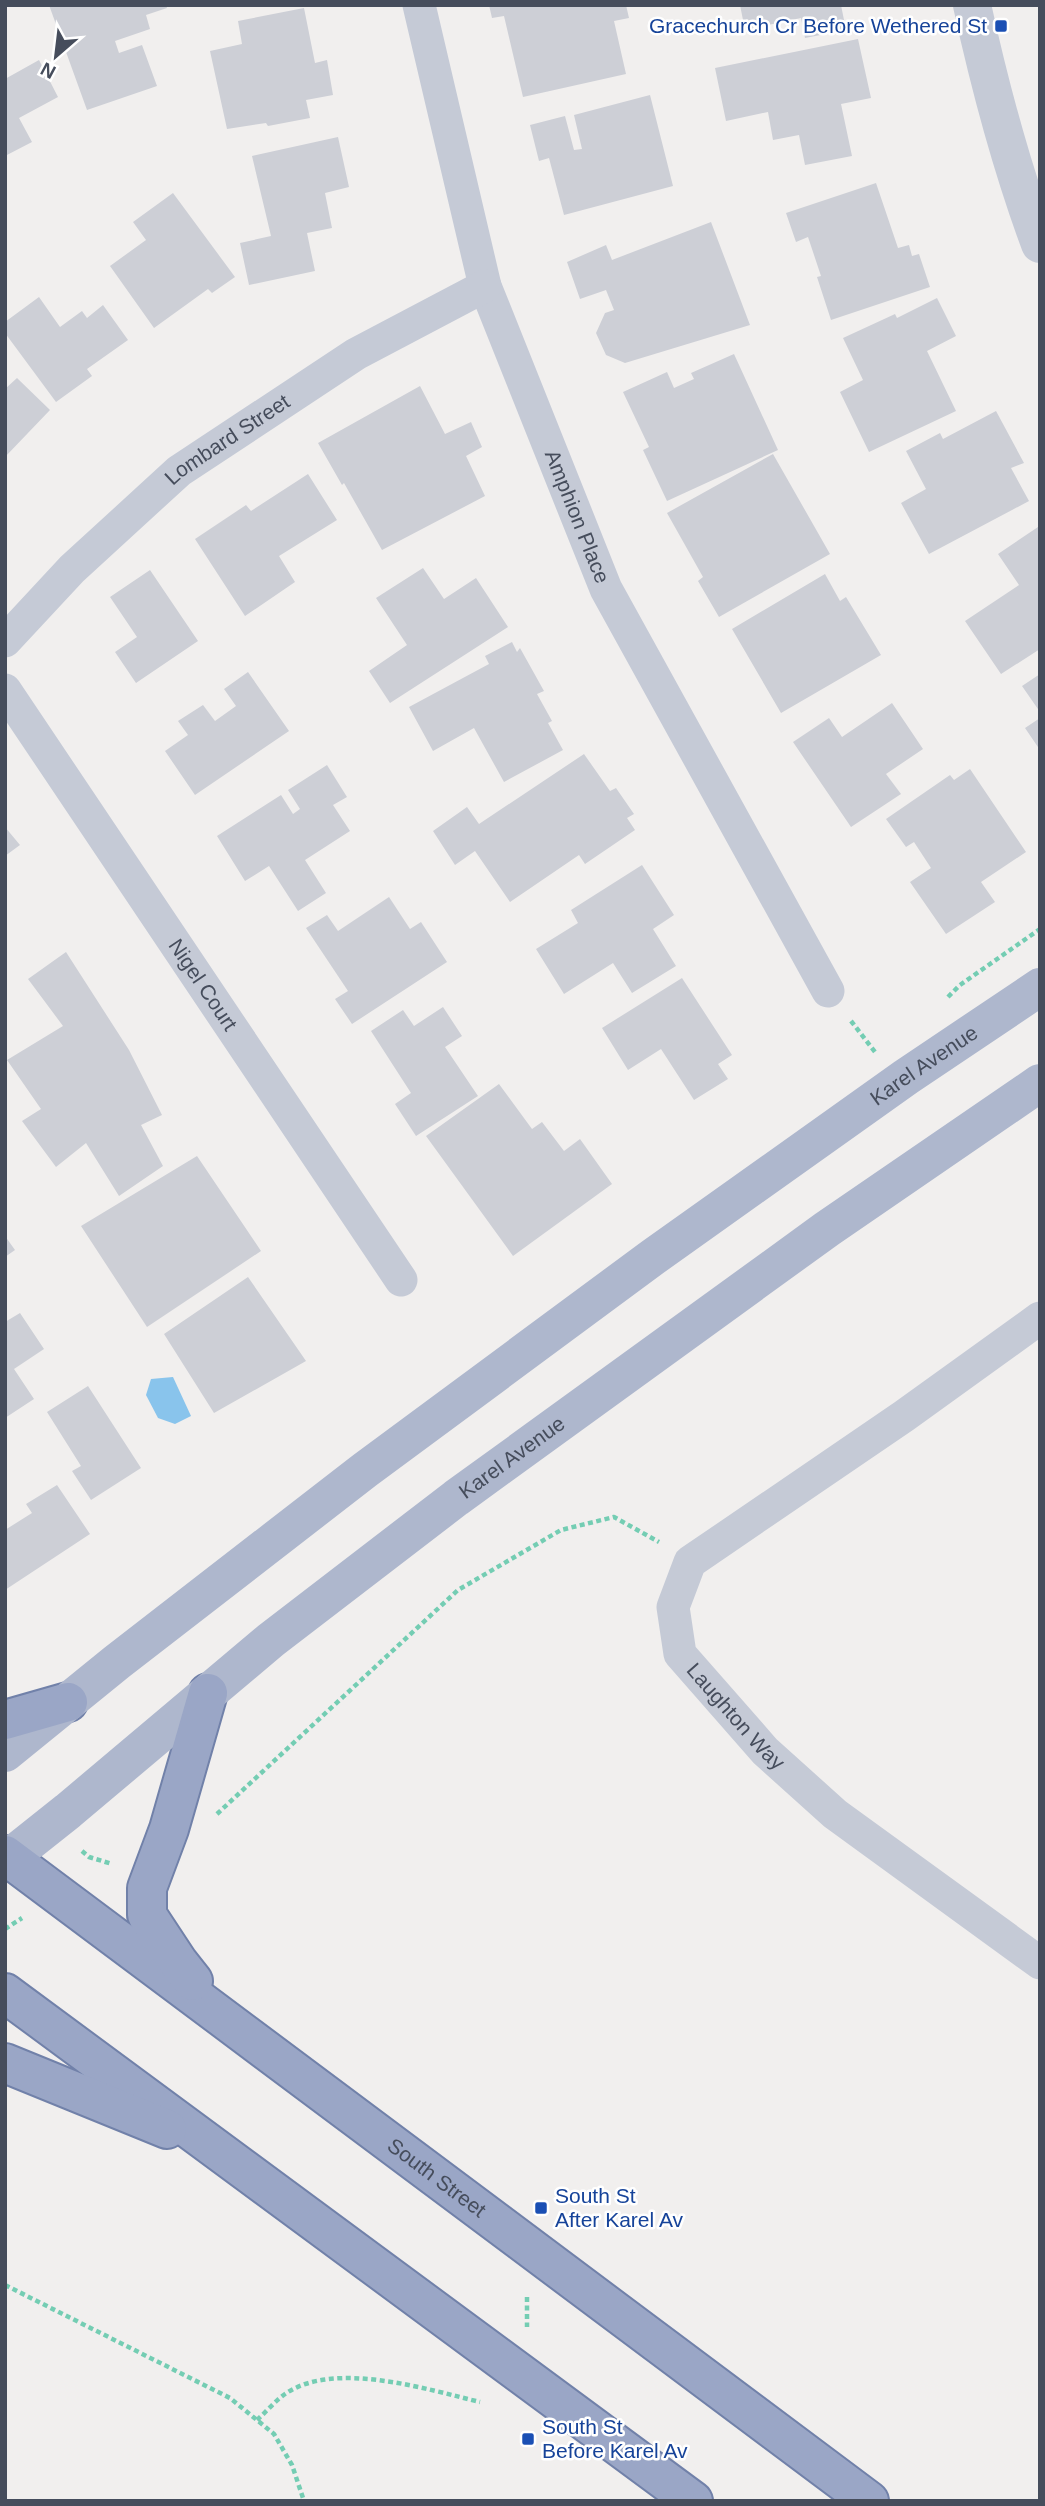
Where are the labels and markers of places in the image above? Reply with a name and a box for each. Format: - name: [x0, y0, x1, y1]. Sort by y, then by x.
- place label: Gracechurch Cr Before Wethered St: [649, 14, 987, 37]
- marker: Gracechurch Cr Before Wethered St: [993, 18, 1009, 34]
- place label: South St After Karel Av: [555, 2184, 684, 2231]
- marker: South St After Karel Av: [533, 2200, 549, 2216]
- place label: South St Before Karel Av: [542, 2415, 688, 2462]
- marker: South St Before Karel Av: [520, 2431, 536, 2447]

